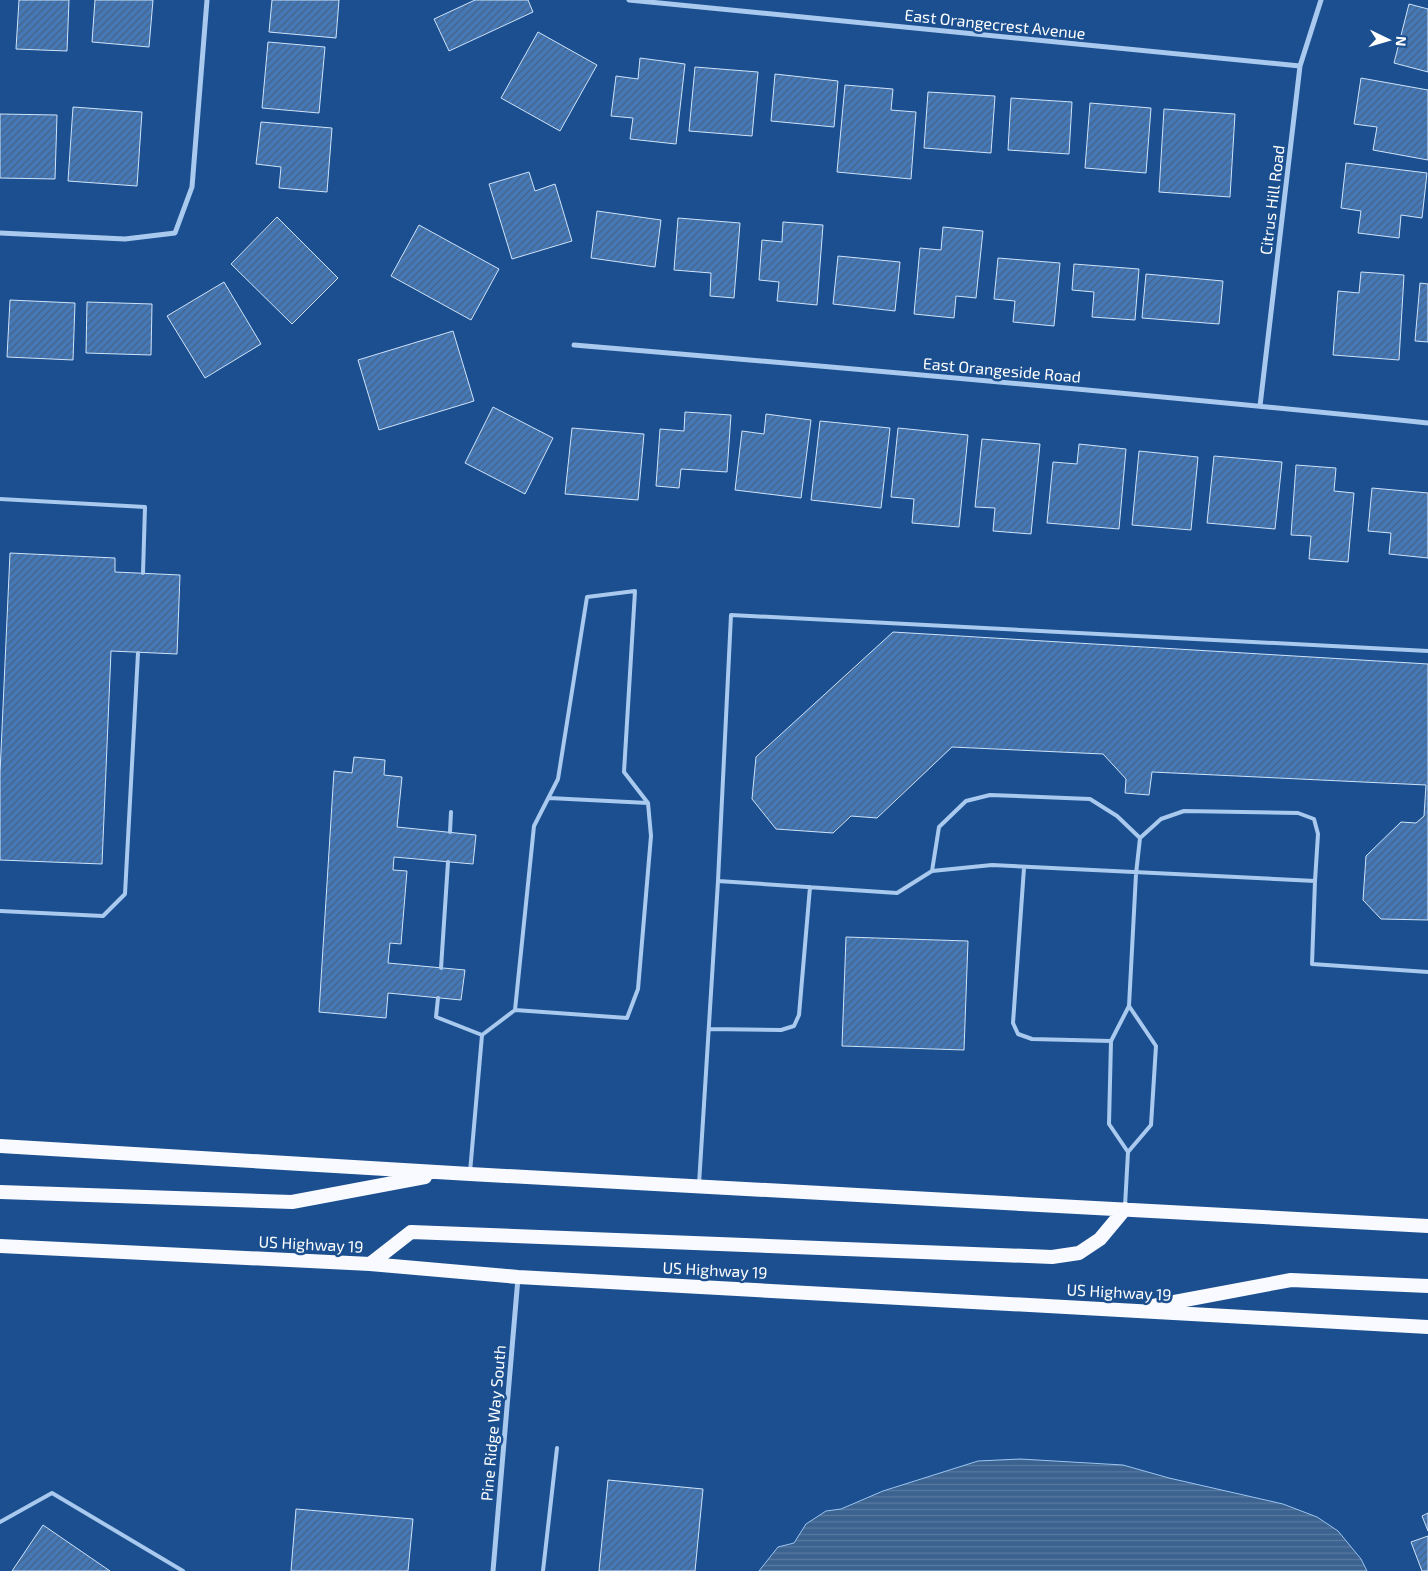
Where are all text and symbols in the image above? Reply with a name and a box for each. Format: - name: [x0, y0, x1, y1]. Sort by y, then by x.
- street label: East Orangecrest Avenue: [904, 5, 1086, 42]
- north arrow: [1363, 15, 1413, 65]
- text: N: [1393, 35, 1410, 47]
- street label: Citrus Hill Road: [1255, 144, 1288, 256]
- street label: East Orangeside Road: [922, 353, 1082, 386]
- street label: US Highway 19: [258, 1231, 364, 1256]
- street label: US Highway 19: [662, 1257, 768, 1282]
- street label: US Highway 19: [1066, 1279, 1172, 1304]
- street label: Pine Ridge Way South: [476, 1344, 509, 1502]

